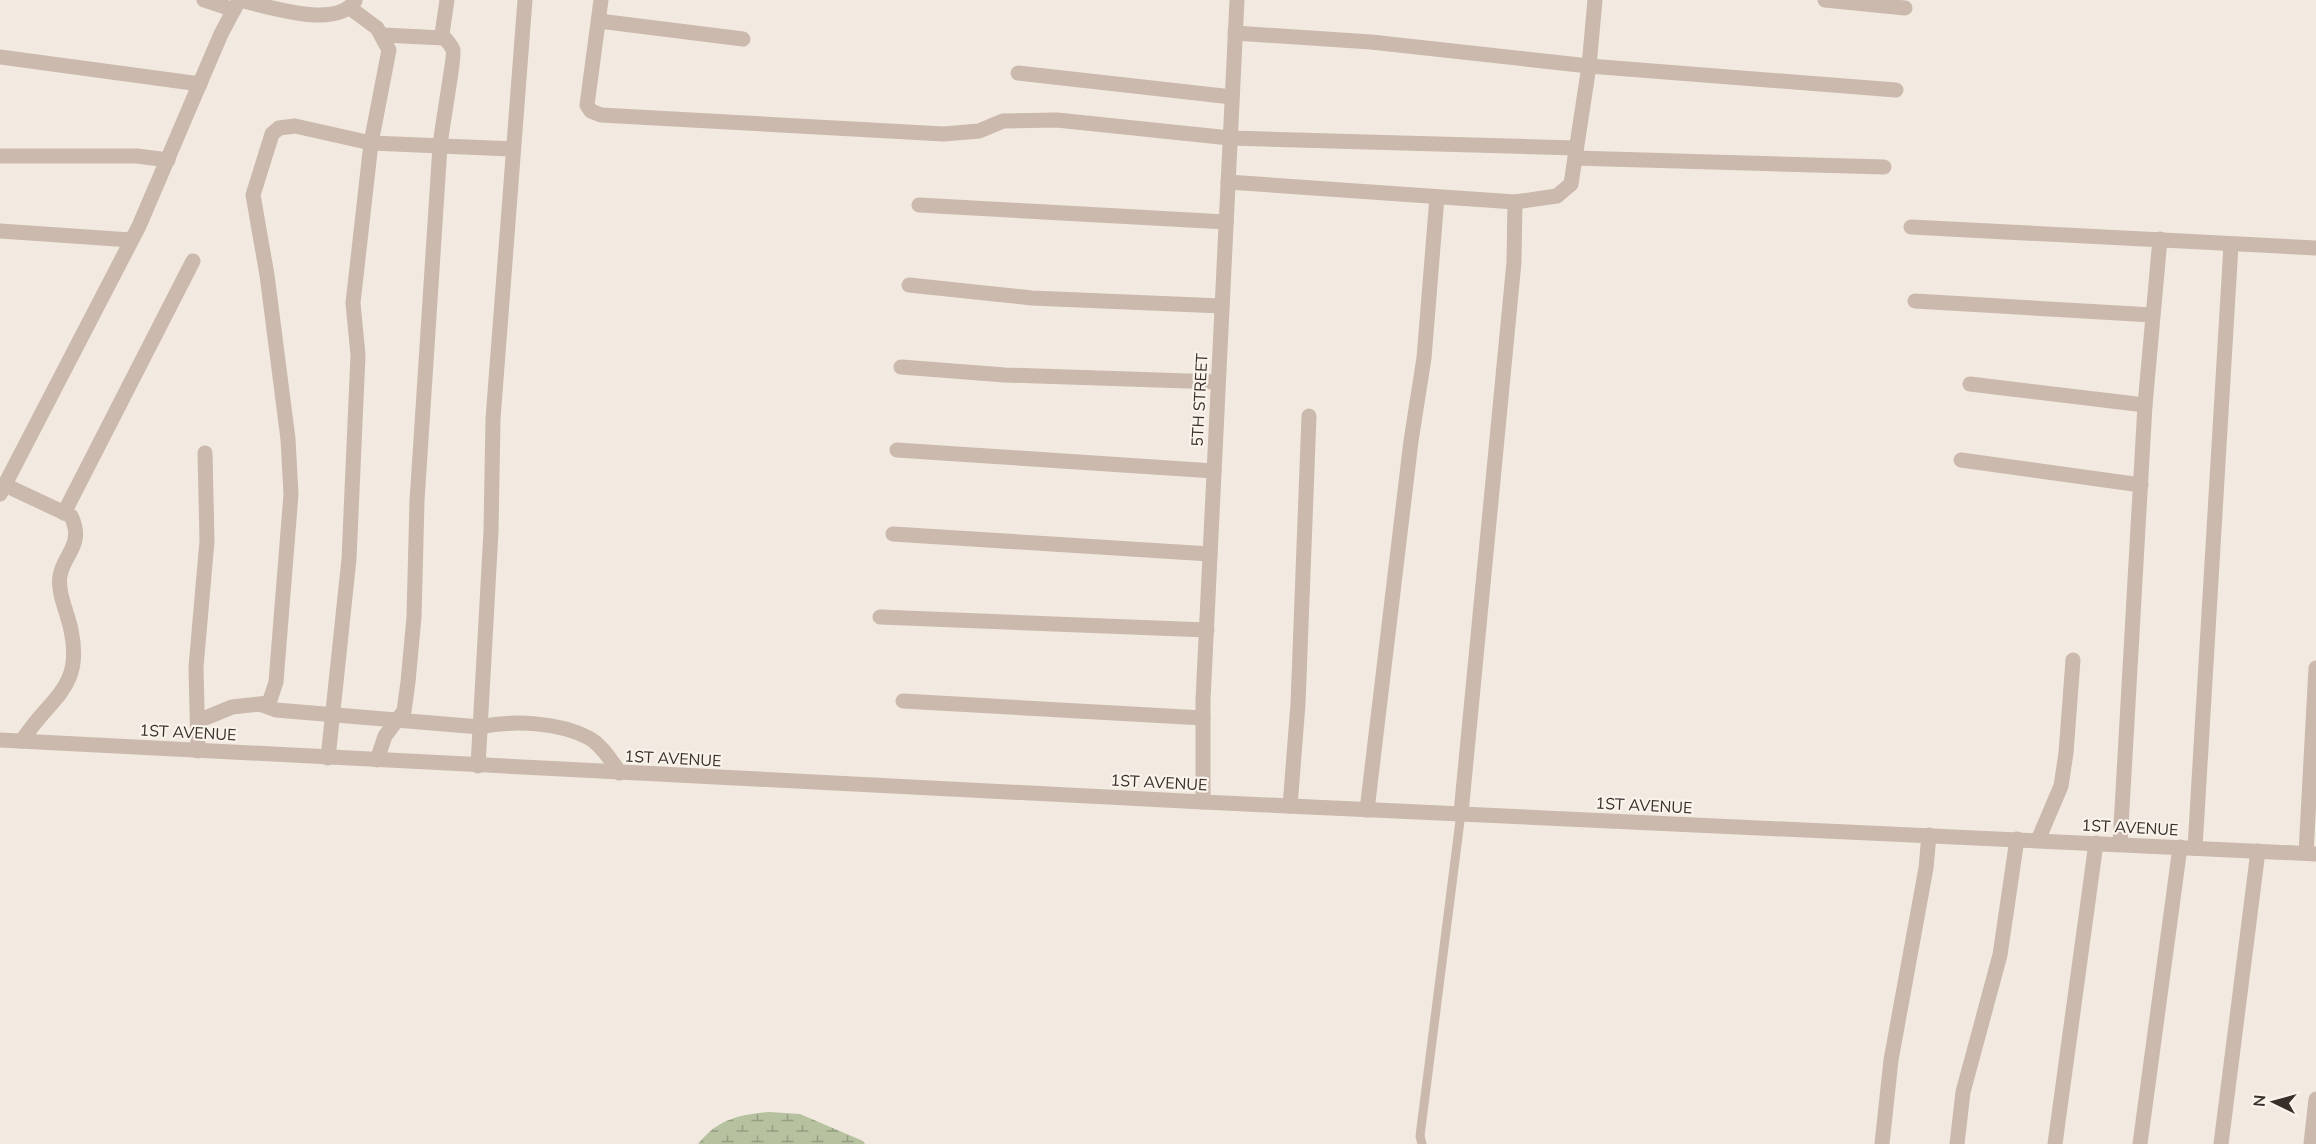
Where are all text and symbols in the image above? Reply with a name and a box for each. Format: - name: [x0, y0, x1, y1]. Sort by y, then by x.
- street label: 5TH STREET: [1187, 352, 1213, 447]
- street label: 1ST AVENUE: [139, 719, 237, 747]
- street label: 1ST AVENUE: [624, 745, 722, 773]
- street label: 1ST AVENUE: [1110, 769, 1208, 797]
- street label: 1ST AVENUE: [1595, 792, 1693, 820]
- street label: 1ST AVENUE: [2081, 814, 2179, 842]
- north arrow: [2244, 1072, 2304, 1132]
- text: N: [2249, 1094, 2272, 1108]

